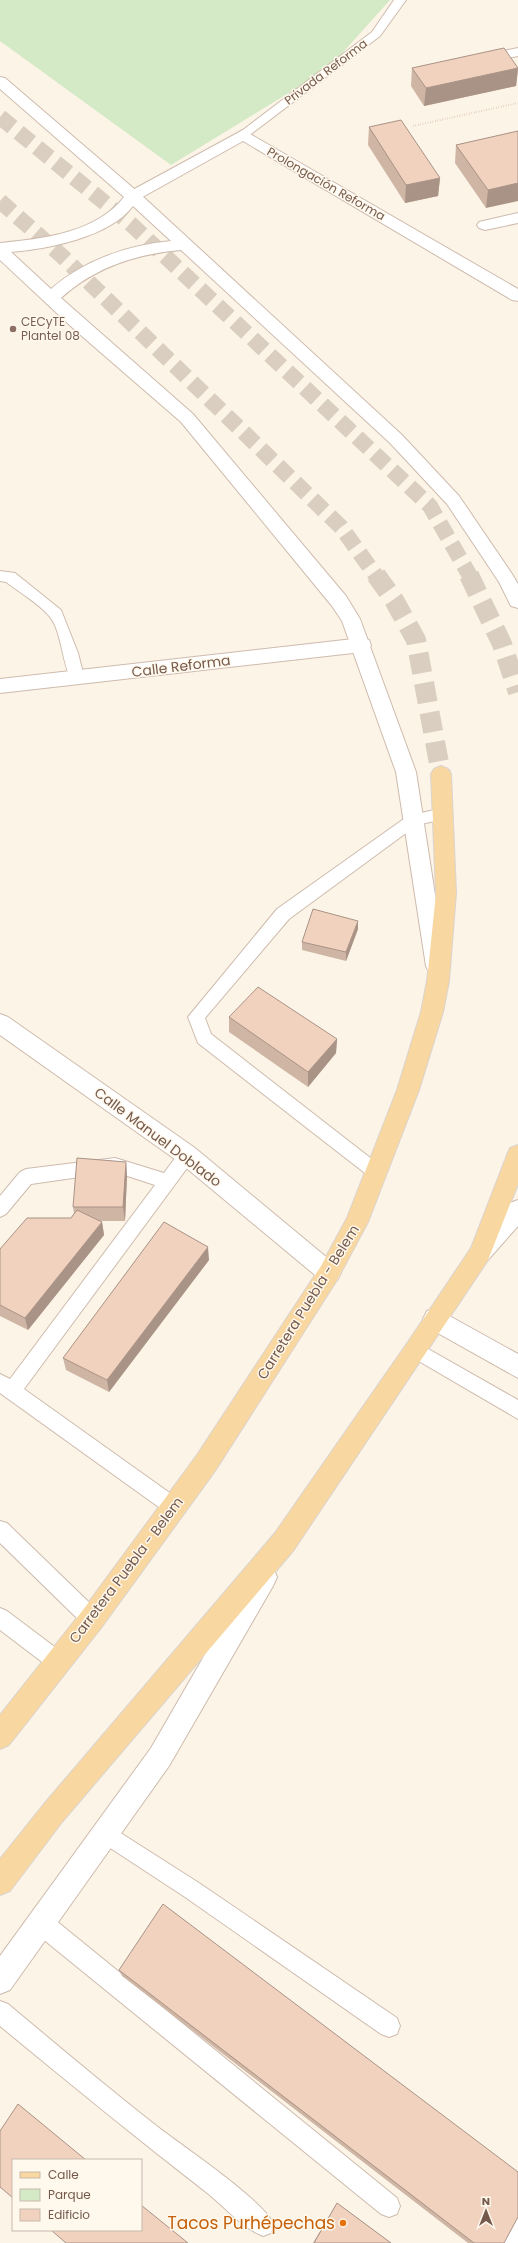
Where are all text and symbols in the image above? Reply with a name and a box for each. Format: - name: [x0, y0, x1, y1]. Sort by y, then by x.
- street label: Privada Reforma: [281, 35, 371, 108]
- street label: Prolongación Reforma: [264, 143, 388, 224]
- place label: CECyTE Plantel 08: [21, 313, 80, 344]
- marker: CECyTE Plantel 08: [8, 324, 18, 334]
- street label: Calle Reforma: [130, 650, 232, 682]
- street label: Calle Manuel Doblado: [90, 1083, 226, 1192]
- street label: Carretera Puebla - Belem: [252, 1221, 364, 1383]
- street label: Carretera Puebla - Belem: [64, 1493, 188, 1647]
- legend: [12, 2159, 142, 2231]
- text: Calle: [48, 2166, 79, 2183]
- text: Parque: [48, 2186, 91, 2203]
- north arrow: [466, 2191, 506, 2231]
- text: N: [482, 2193, 490, 2209]
- text: Edificio: [48, 2206, 90, 2223]
- place label: Tacos Purhépechas: [168, 2211, 335, 2235]
- marker: Tacos Purhépechas: [338, 2218, 348, 2228]

